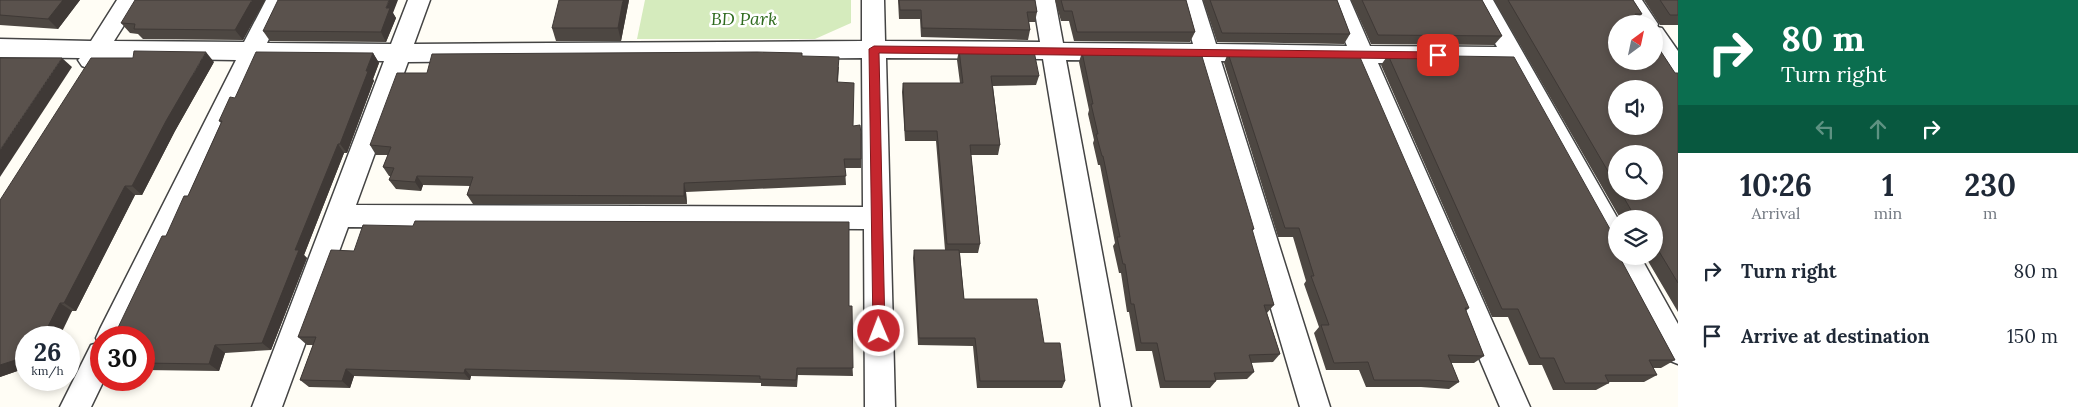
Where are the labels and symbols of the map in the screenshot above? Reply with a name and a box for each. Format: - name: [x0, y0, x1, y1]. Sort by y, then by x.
- park label: BD Park: [711, 7, 777, 30]
- north arrow: [1608, 15, 1662, 70]
- pin: [1417, 34, 1459, 76]
- position arrow: [852, 304, 904, 356]
- speed limit sign: 30: [90, 326, 155, 391]

